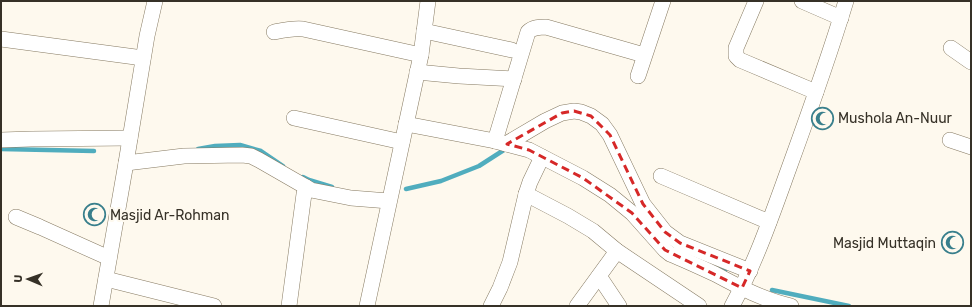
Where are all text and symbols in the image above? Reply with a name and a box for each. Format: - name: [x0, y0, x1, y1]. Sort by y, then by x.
- mosque icon: Mushola An-Nuur: [810, 105, 836, 131]
- place label: Mushola An-Nuur: [838, 110, 953, 127]
- mosque icon: Masjid Ar-Rohman: [81, 202, 107, 228]
- place label: Masjid Ar-Rohman: [110, 207, 229, 224]
- mosque icon: Masjid Muttaqin: [939, 230, 965, 256]
- place label: Masjid Muttaqin: [833, 235, 936, 252]
- north arrow: [8, 259, 48, 299]
- text: U: [12, 274, 25, 283]

